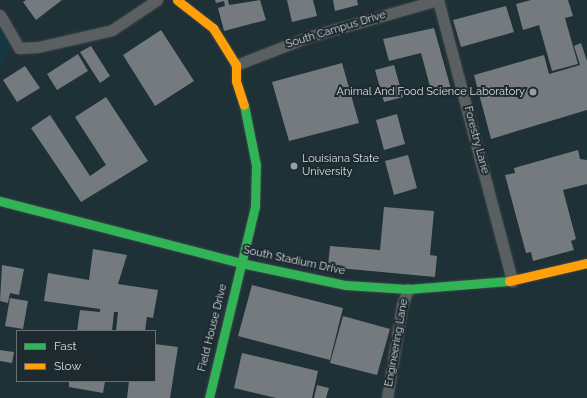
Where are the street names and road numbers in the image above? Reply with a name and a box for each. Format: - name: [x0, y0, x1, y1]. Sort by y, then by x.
- street label: South Campus Drive: [284, 8, 388, 52]
- street label: Forestry Lane: [461, 105, 491, 175]
- street label: South Stadium Drive: [242, 244, 346, 278]
- street label: Field House Drive: [196, 283, 230, 373]
- street label: Engineering Lane: [383, 298, 411, 388]

